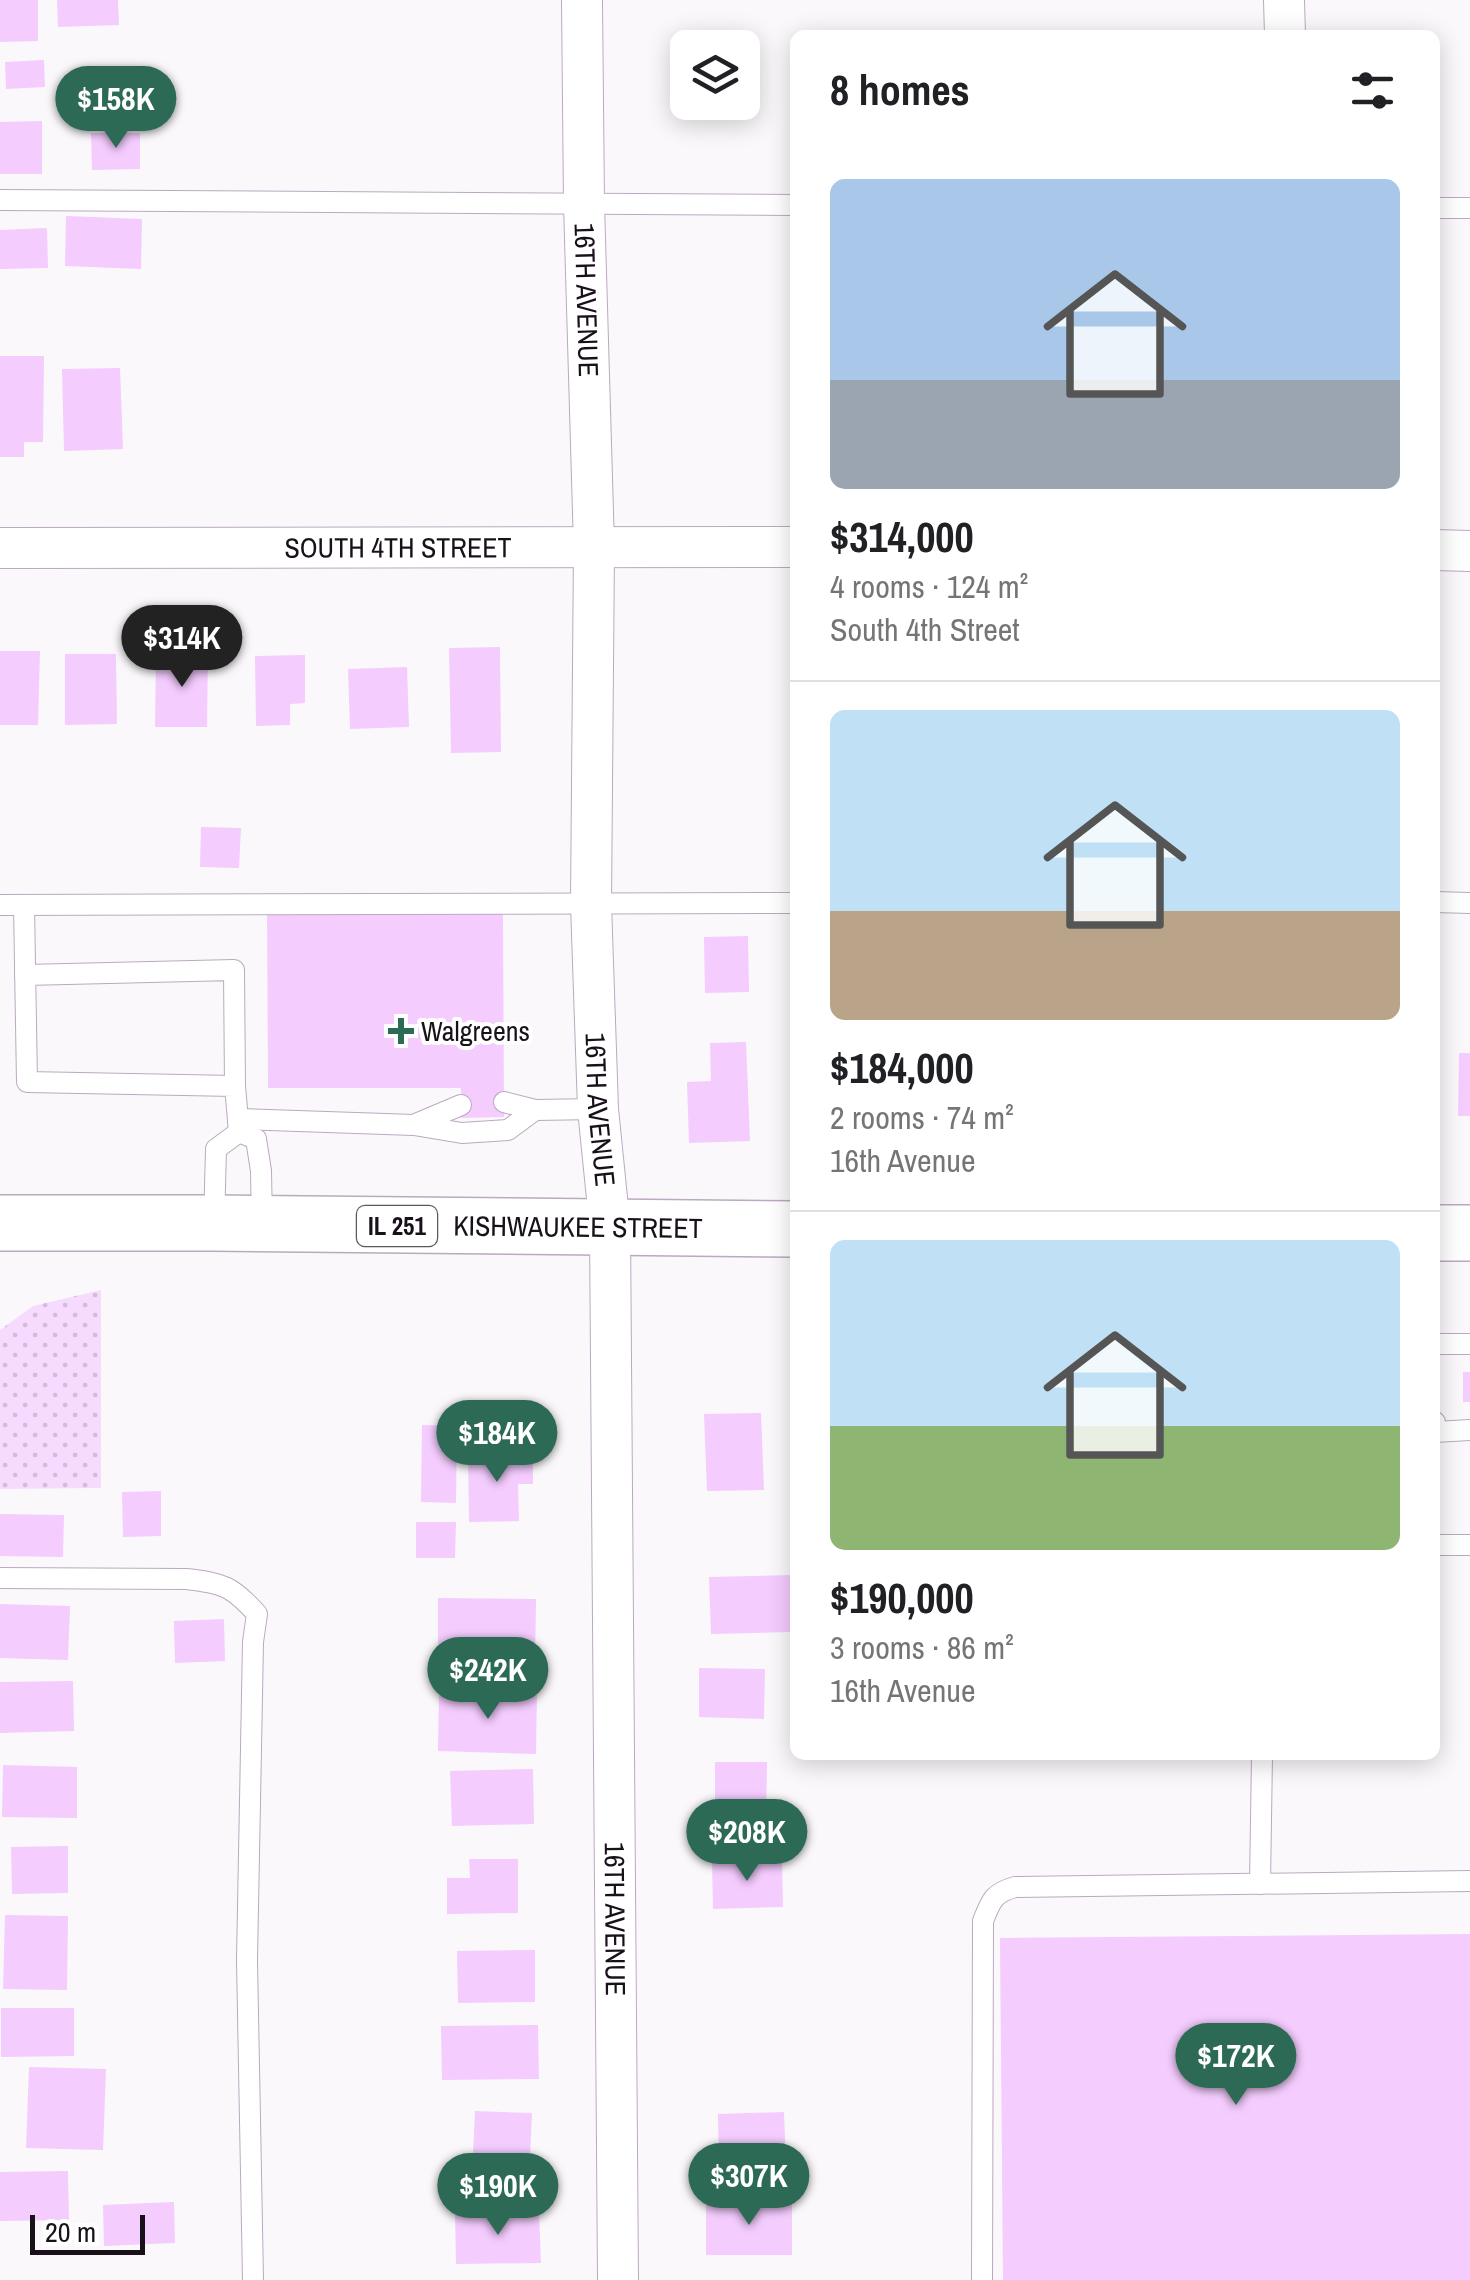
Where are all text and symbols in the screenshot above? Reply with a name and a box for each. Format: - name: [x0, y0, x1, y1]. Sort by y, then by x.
- map controls: [670, 30, 760, 120]
- button: layers: [670, 30, 760, 120]
- text: 8 homes: [830, 62, 970, 118]
- icon: filters: [1345, 63, 1400, 118]
- pin: $158K: [46, 66, 186, 151]
- text: $158K: [77, 77, 155, 120]
- street label: 16TH AVENUE: [566, 222, 608, 378]
- icon: home: [1025, 244, 1205, 424]
- text: $314,000: [830, 509, 974, 565]
- street label: SOUTH 4TH STREET: [284, 528, 512, 567]
- text: 4 rooms · 124 m²: [830, 565, 1028, 608]
- pin: $314K: [112, 605, 252, 690]
- text: South 4th Street: [830, 608, 1020, 651]
- text: $314K: [143, 616, 221, 659]
- icon: home: [1025, 775, 1205, 955]
- place label: Walgreens: [421, 1012, 530, 1050]
- marker: Walgreens: [390, 1020, 412, 1042]
- street label: 16TH AVENUE: [576, 1032, 625, 1188]
- text: $184,000: [830, 1040, 974, 1096]
- text: 2 rooms · 74 m²: [830, 1096, 1014, 1139]
- text: 16th Avenue: [830, 1139, 975, 1182]
- road number: IL 251: [357, 1206, 437, 1246]
- street label: KISHWAUKEE STREET: [453, 1206, 703, 1247]
- icon: home: [1025, 1305, 1205, 1485]
- pin: $184K: [427, 1400, 567, 1485]
- text: $184K: [458, 1411, 536, 1454]
- text: $190,000: [830, 1570, 974, 1626]
- text: 3 rooms · 86 m²: [830, 1626, 1014, 1669]
- pin: $242K: [418, 1637, 558, 1722]
- text: $242K: [449, 1648, 527, 1691]
- text: 16th Avenue: [830, 1669, 975, 1712]
- pin: $208K: [677, 1799, 817, 1884]
- text: $208K: [708, 1810, 786, 1853]
- street label: 16TH AVENUE: [596, 1842, 635, 1996]
- pin: $172K: [1166, 2023, 1306, 2108]
- text: $172K: [1197, 2034, 1275, 2077]
- pin: $307K: [679, 2143, 819, 2228]
- pin: $190K: [428, 2153, 568, 2238]
- text: $307K: [710, 2154, 788, 2197]
- text: $190K: [459, 2164, 537, 2207]
- scale bar: [30, 2210, 145, 2254]
- text: 20 m: [45, 2213, 96, 2251]

